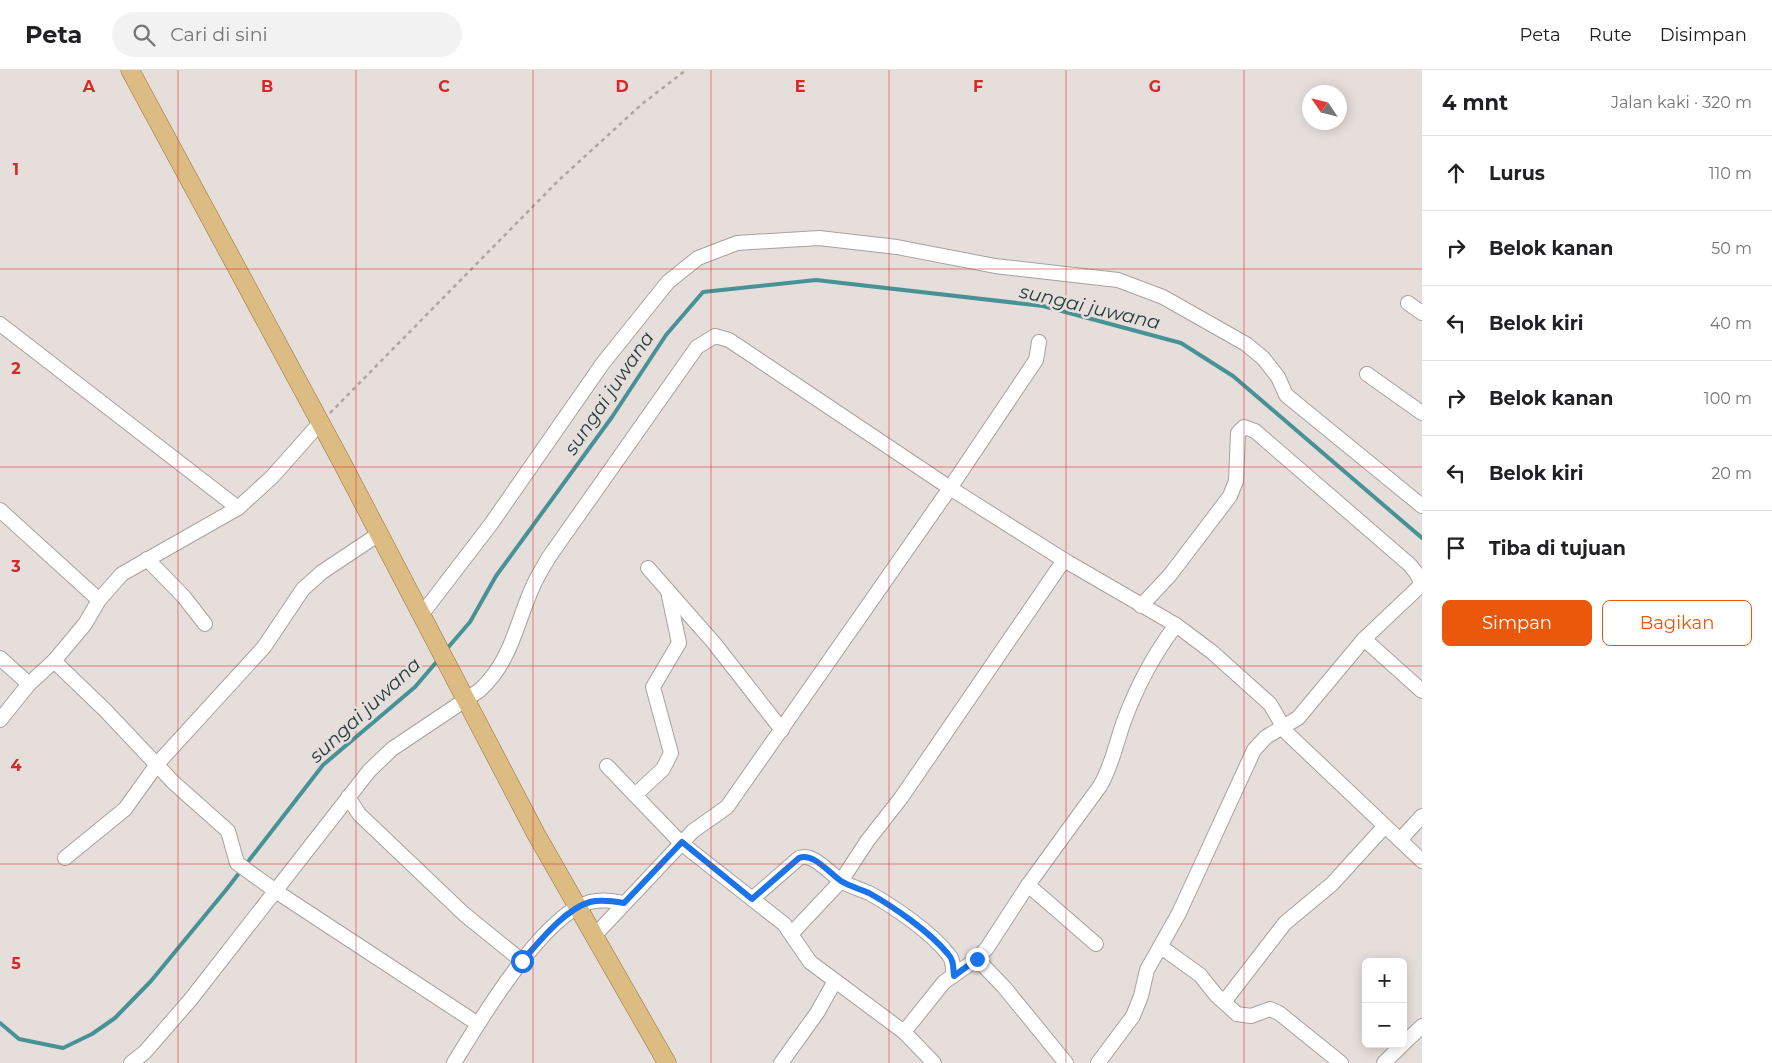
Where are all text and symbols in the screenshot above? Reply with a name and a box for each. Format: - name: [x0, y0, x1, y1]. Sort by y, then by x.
- search box: [112, 12, 462, 57]
- text: Peta: [25, 20, 82, 49]
- icon: search: [130, 21, 158, 49]
- text: Cari di sini: [170, 23, 268, 46]
- text: Peta: [1520, 24, 1561, 46]
- text: Rute: [1589, 24, 1632, 46]
- text: Disimpan: [1660, 24, 1747, 46]
- text: A: [82, 77, 96, 96]
- text: B: [261, 77, 273, 96]
- text: C: [438, 77, 450, 96]
- text: D: [615, 77, 629, 96]
- text: E: [795, 77, 805, 96]
- text: F: [973, 77, 983, 96]
- text: G: [1149, 77, 1161, 96]
- north arrow: [1302, 85, 1347, 130]
- text: 4 mnt: [1442, 90, 1508, 115]
- text: Jalan kaki · 320 m: [1611, 93, 1752, 112]
- icon: ahead: [1442, 159, 1470, 187]
- text: 1: [13, 160, 19, 179]
- text: Lurus: [1489, 162, 1545, 185]
- text: 110 m: [1709, 164, 1752, 183]
- icon: right: [1442, 234, 1470, 262]
- text: Belok kanan: [1489, 237, 1613, 260]
- text: 50 m: [1711, 239, 1752, 258]
- water label: sungai juwana: [1016, 279, 1163, 334]
- icon: left: [1442, 309, 1470, 337]
- text: Belok kiri: [1489, 312, 1584, 335]
- text: 40 m: [1710, 314, 1752, 333]
- water label: sungai juwana: [559, 327, 659, 460]
- text: 2: [11, 359, 21, 378]
- icon: right: [1442, 384, 1470, 412]
- text: Belok kanan: [1489, 387, 1613, 410]
- text: 100 m: [1704, 389, 1752, 408]
- icon: left: [1442, 459, 1470, 487]
- text: Belok kiri: [1489, 462, 1584, 485]
- text: 20 m: [1711, 464, 1752, 483]
- icon: arrive: [1442, 534, 1470, 562]
- text: Tiba di tujuan: [1489, 537, 1626, 560]
- text: 3: [10, 557, 21, 576]
- button: Simpan: [1442, 600, 1592, 646]
- button: Bagikan: [1602, 600, 1752, 646]
- water label: sungai juwana: [304, 652, 426, 768]
- text: 4: [10, 756, 22, 775]
- route end: [966, 948, 989, 971]
- route start: [511, 950, 534, 973]
- text: 5: [11, 954, 21, 973]
- map controls: [1362, 958, 1407, 1048]
- button: +: [1362, 958, 1407, 1003]
- button: −: [1362, 1003, 1407, 1048]

